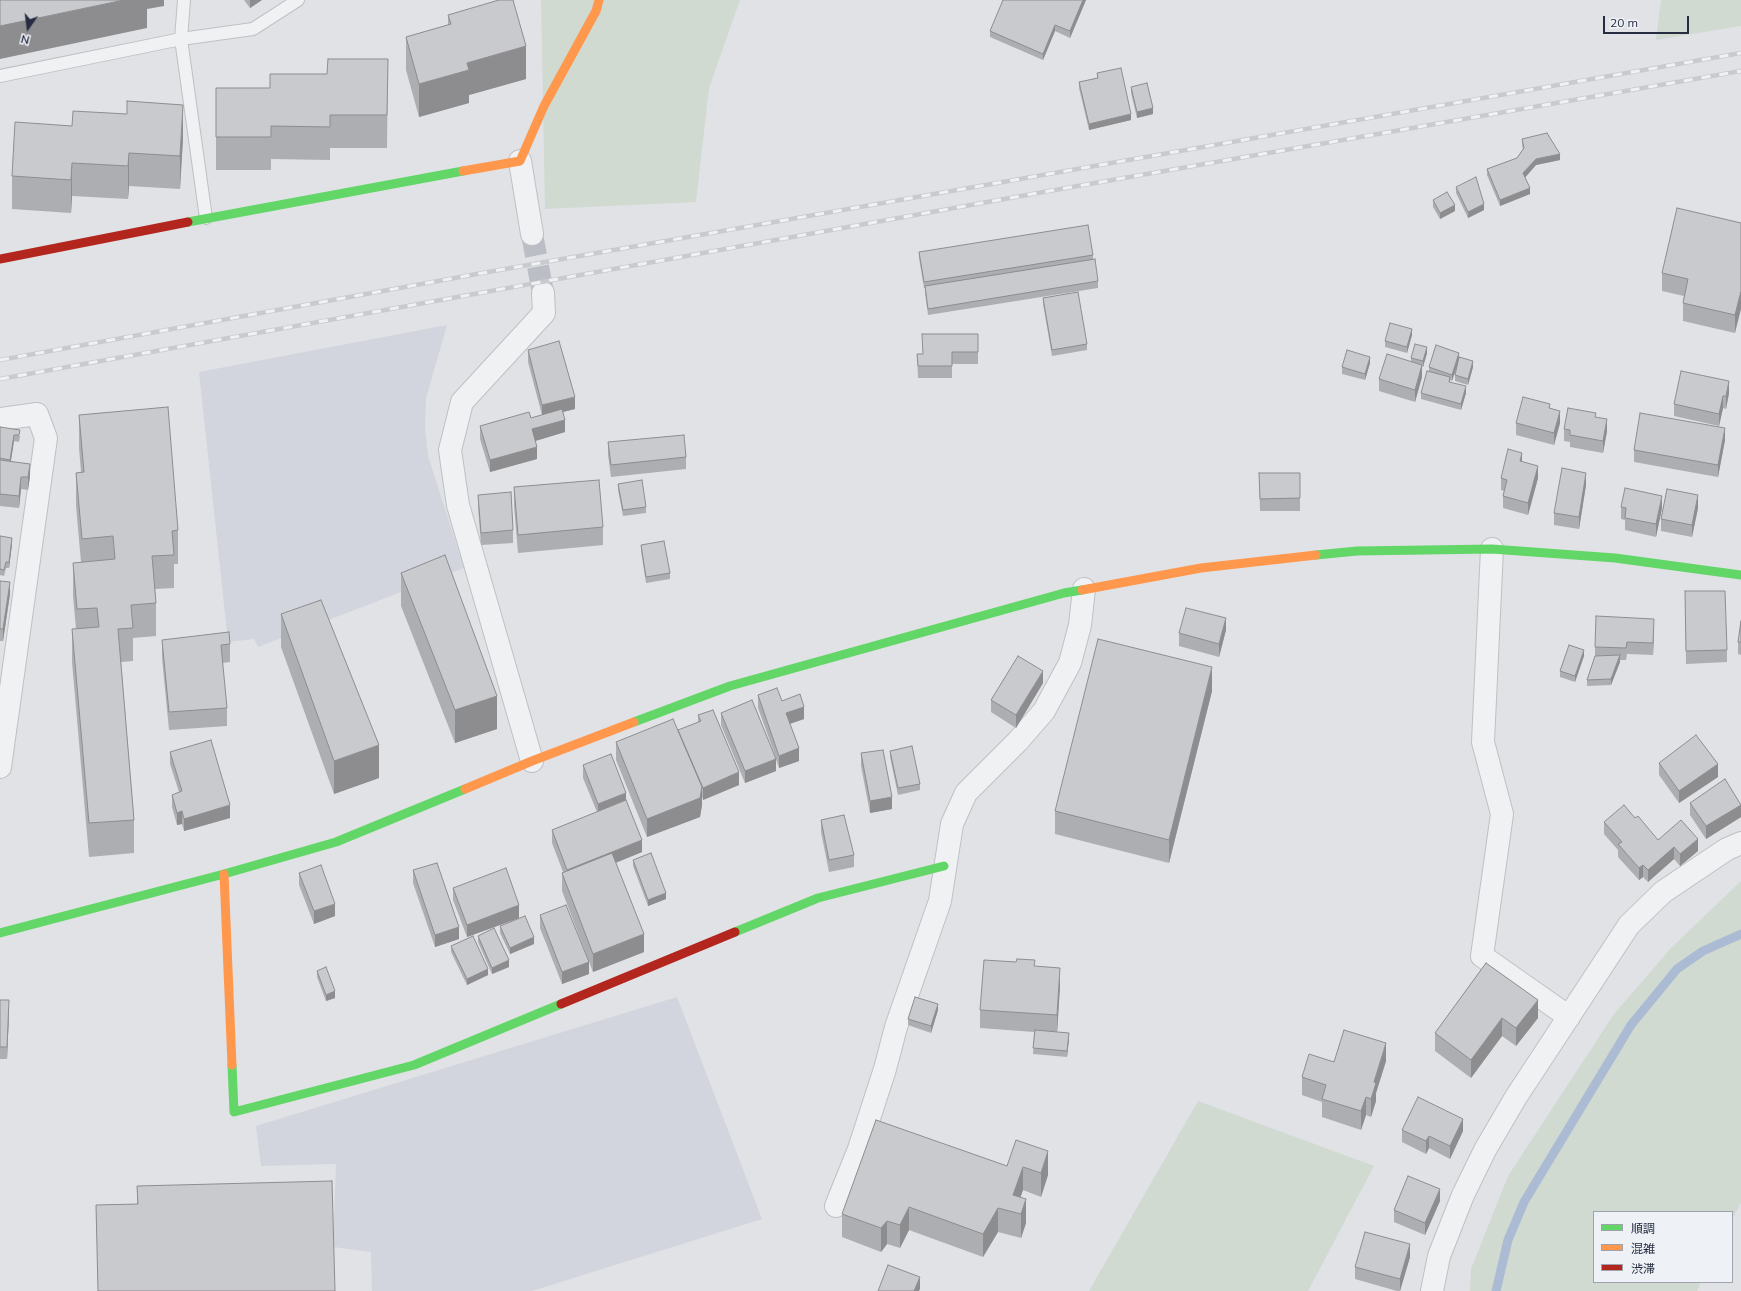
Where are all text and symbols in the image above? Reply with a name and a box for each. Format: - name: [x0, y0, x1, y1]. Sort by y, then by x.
- north arrow: [8, 8, 48, 48]
- scale bar: [1605, 8, 1691, 34]
- text: 20 m: [1610, 15, 1638, 30]
- text: N: [19, 32, 31, 47]
- legend: [1593, 1211, 1733, 1283]
- text: 順調: [1631, 1221, 1655, 1236]
- text: 混雑: [1631, 1241, 1655, 1256]
- text: 渋滞: [1631, 1261, 1655, 1276]

